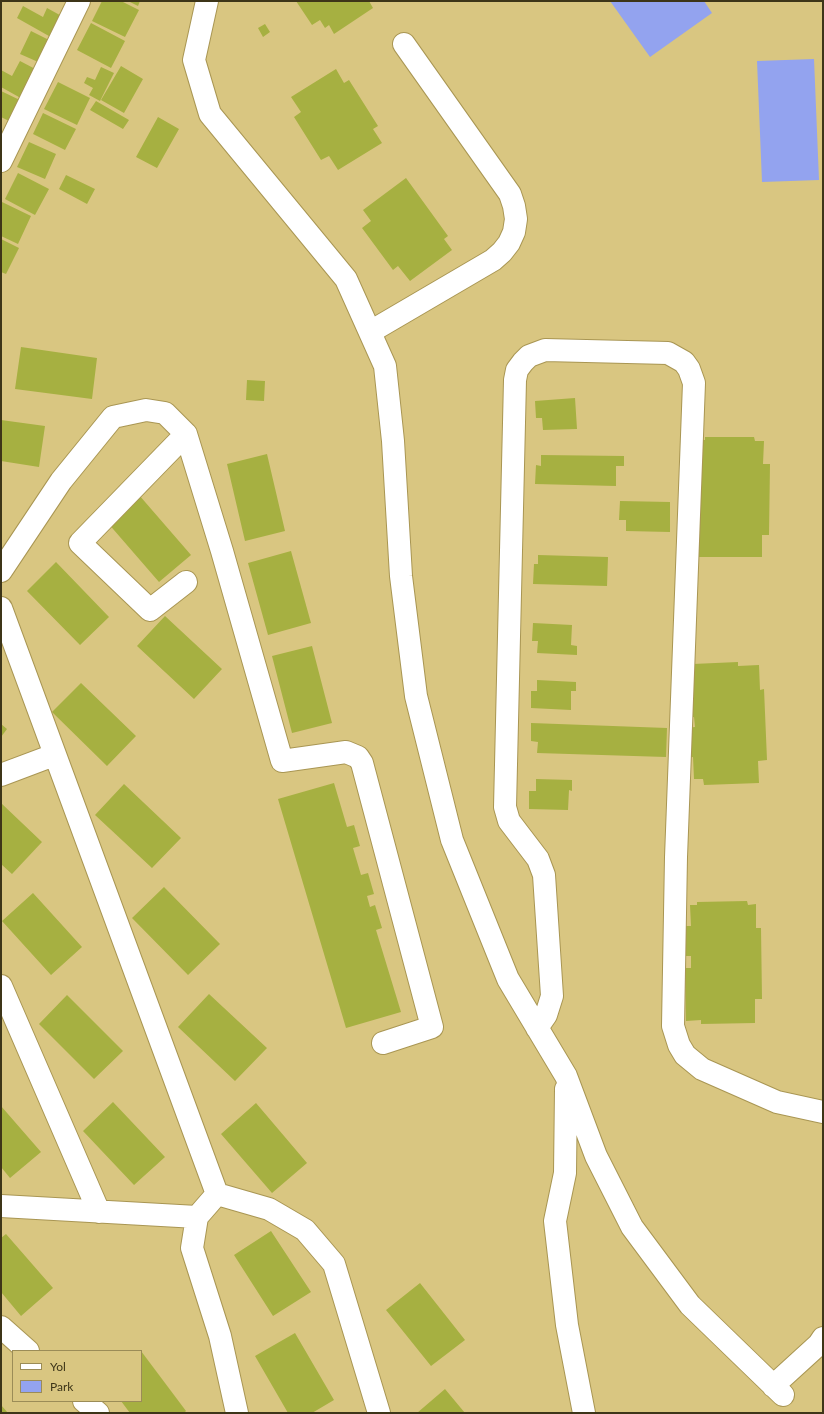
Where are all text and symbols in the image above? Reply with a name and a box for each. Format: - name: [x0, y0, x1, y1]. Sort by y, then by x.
- legend: [12, 1350, 142, 1402]
- text: Yol: [50, 1359, 66, 1374]
- text: Park: [50, 1379, 73, 1394]

